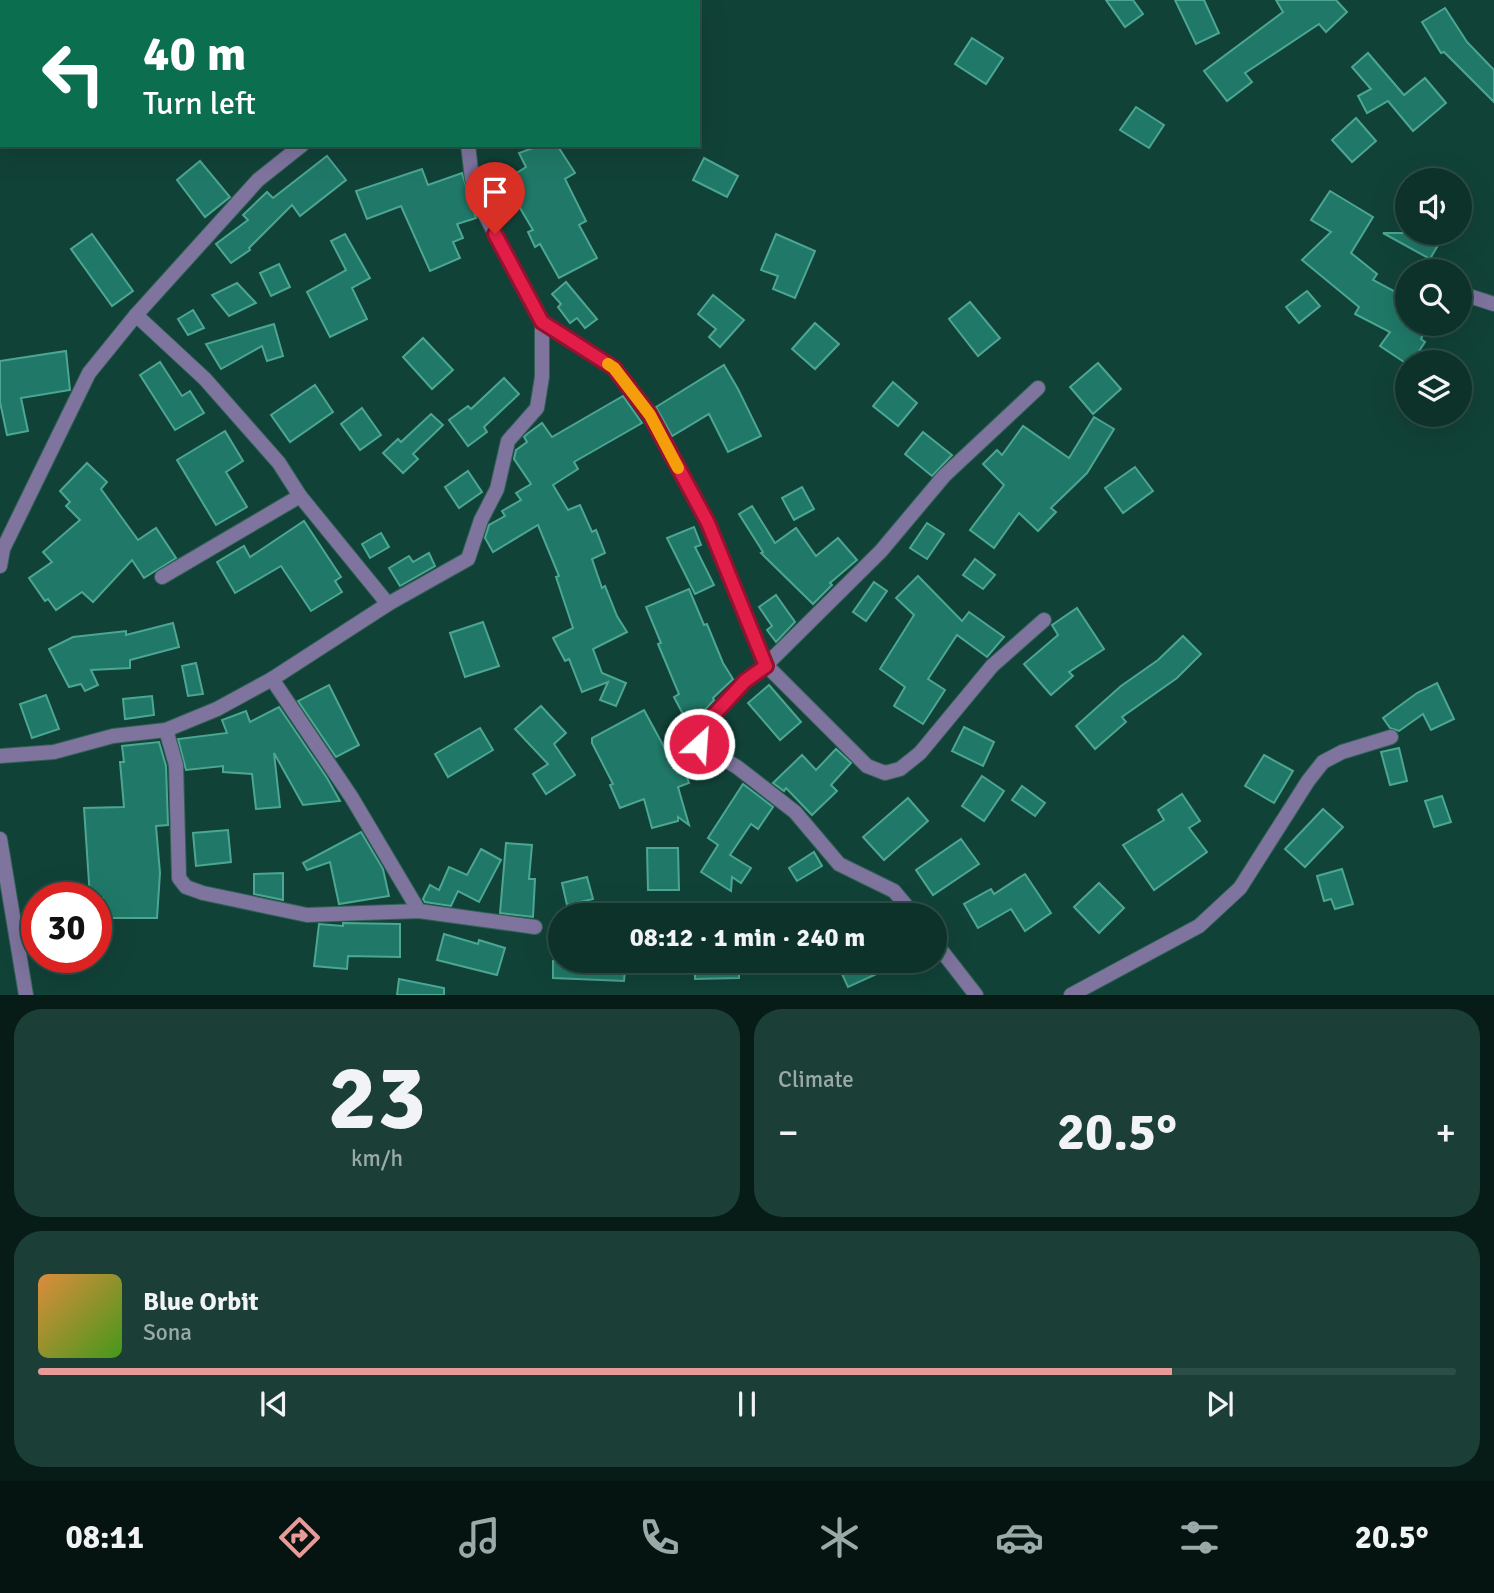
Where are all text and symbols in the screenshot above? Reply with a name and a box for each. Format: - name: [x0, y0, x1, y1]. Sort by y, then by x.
- text: 40 m: [143, 24, 246, 84]
- icon: left: [28, 28, 119, 119]
- text: Turn left: [143, 84, 256, 123]
- pin: [465, 162, 525, 234]
- map controls: [1395, 168, 1472, 427]
- button: sound: [1395, 168, 1472, 245]
- icon: arrive: [476, 173, 514, 211]
- button: search: [1395, 259, 1472, 336]
- button: layers: [1395, 350, 1472, 427]
- position arrow: [662, 707, 736, 781]
- speed limit sign: 30: [21, 882, 112, 973]
- text: 08:12 · 1 min · 240 m: [630, 922, 865, 954]
- text: 23: [328, 1042, 426, 1155]
- text: Climate: [778, 1065, 854, 1094]
- text: 20.5°: [1057, 1100, 1177, 1164]
- text: −: [778, 1109, 799, 1156]
- text: +: [1435, 1109, 1456, 1156]
- text: km/h: [351, 1144, 403, 1173]
- text: Blue Orbit: [143, 1286, 259, 1318]
- text: Sona: [143, 1318, 192, 1347]
- icon: previous: [255, 1385, 293, 1423]
- icon: pause: [728, 1385, 766, 1423]
- icon: next: [1201, 1385, 1239, 1423]
- icon: directions: [275, 1513, 324, 1562]
- icon: music: [455, 1513, 504, 1562]
- icon: phone: [635, 1513, 684, 1562]
- icon: climate: [815, 1513, 864, 1562]
- icon: car: [995, 1513, 1044, 1562]
- icon: filters: [1175, 1513, 1224, 1562]
- text: 08:11: [65, 1518, 144, 1557]
- text: 20.5°: [1355, 1518, 1429, 1557]

